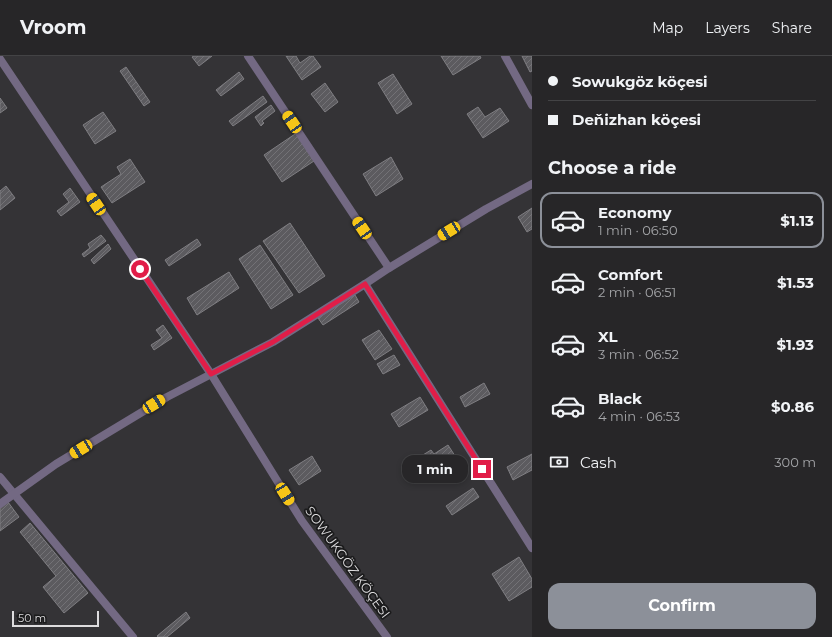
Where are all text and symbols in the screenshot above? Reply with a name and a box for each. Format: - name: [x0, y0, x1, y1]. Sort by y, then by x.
- text: Vroom: [20, 16, 86, 39]
- text: Map: [652, 19, 683, 37]
- text: Layers: [705, 19, 750, 37]
- text: Share: [772, 19, 812, 37]
- text: Sowukgöz köçesi: [572, 72, 708, 91]
- car: [280, 109, 304, 135]
- text: Deňizhan köçesi: [572, 110, 701, 129]
- text: Choose a ride: [548, 157, 676, 179]
- car: [84, 191, 108, 217]
- icon: car: [550, 202, 586, 238]
- text: Economy: [598, 203, 671, 222]
- text: $1.13: [780, 211, 814, 230]
- car: [350, 215, 374, 241]
- car: [436, 220, 462, 242]
- text: 1 min · 06:50: [598, 222, 678, 238]
- route start: [131, 260, 149, 278]
- icon: car: [550, 264, 586, 300]
- text: Comfort: [598, 265, 663, 284]
- text: $1.53: [777, 273, 814, 292]
- text: 2 min · 06:51: [598, 284, 676, 300]
- icon: car: [550, 326, 586, 362]
- text: XL: [598, 327, 617, 346]
- text: $1.93: [776, 335, 814, 354]
- text: 3 min · 06:52: [598, 346, 679, 362]
- icon: car: [550, 388, 586, 424]
- text: Black: [598, 389, 642, 408]
- car: [141, 393, 167, 415]
- text: $0.86: [771, 397, 814, 416]
- text: 4 min · 06:53: [598, 408, 680, 424]
- car: [68, 438, 94, 460]
- icon: cash: [548, 451, 570, 473]
- text: Cash: [580, 453, 617, 472]
- text: 300 m: [774, 454, 816, 470]
- callout: 1 min: [402, 455, 468, 483]
- route end: [473, 460, 491, 478]
- text: 1 min: [417, 461, 453, 477]
- car: [274, 481, 296, 507]
- street label: SOWUKGÖZ KÖÇESI: [302, 503, 394, 621]
- button: Confirm: [548, 583, 816, 629]
- scale bar: [12, 609, 99, 628]
- text: 50 m: [18, 611, 46, 625]

